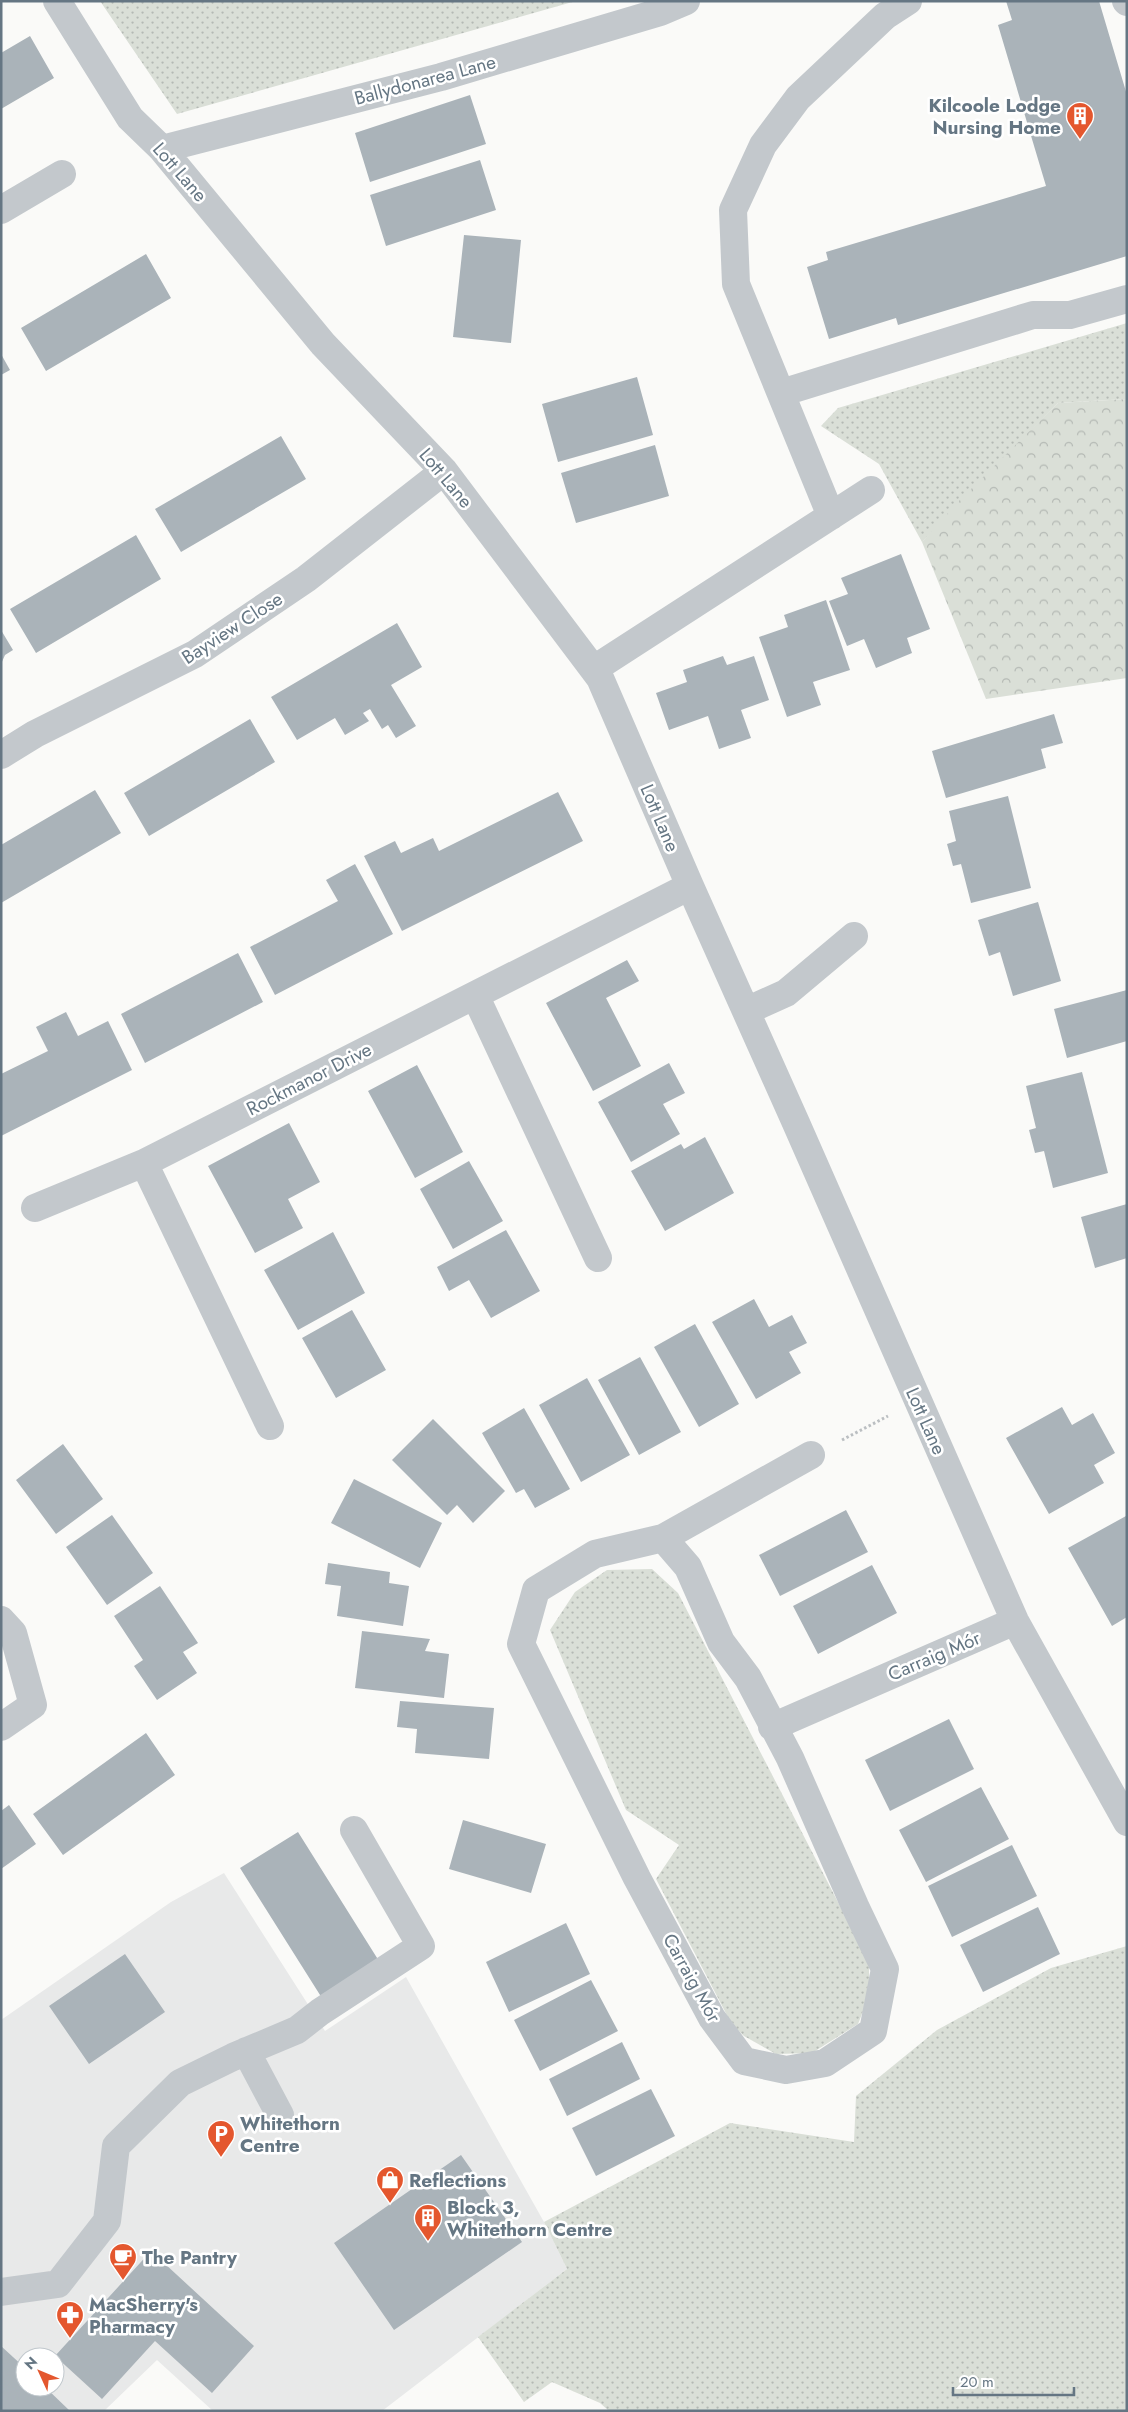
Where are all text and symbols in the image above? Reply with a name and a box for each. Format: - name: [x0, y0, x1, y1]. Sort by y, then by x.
- street label: Ballydonarea Lane: [351, 48, 499, 112]
- place label: Kilcoole Lodge Nursing Home: [928, 92, 1061, 141]
- building icon: Kilcoole Lodge Nursing Home: [1065, 101, 1095, 140]
- street label: Lott Lane: [146, 136, 214, 208]
- street label: Lott Lane: [413, 442, 479, 514]
- street label: Bayview Close: [176, 585, 288, 671]
- street label: Lott Lane: [634, 780, 686, 856]
- street label: Rockmanor Drive: [242, 1036, 376, 1122]
- street label: Lott Lane: [899, 1383, 953, 1459]
- street label: Carraig Mór: [884, 1624, 985, 1688]
- street label: Carraig Mór: [656, 1929, 728, 2028]
- place label: Whitethorn Centre: [240, 2110, 340, 2159]
- parking icon: Whitethorn Centre: [206, 2119, 236, 2158]
- shop icon: Reflections: [375, 2165, 405, 2204]
- place label: Reflections: [409, 2167, 507, 2194]
- place label: Block 3, Whitethorn Centre: [447, 2194, 612, 2243]
- building icon: Block 3, Whitethorn Centre: [413, 2203, 443, 2242]
- cafe icon: The Pantry: [108, 2242, 138, 2281]
- place label: The Pantry: [142, 2244, 238, 2271]
- place label: MacSherry's Pharmacy: [89, 2291, 198, 2340]
- pharmacy icon: MacSherry's Pharmacy: [55, 2300, 85, 2339]
- north arrow: [15, 2347, 65, 2397]
- text: N: [20, 2352, 42, 2374]
- scale bar: [953, 2364, 1074, 2396]
- text: 20 m: [960, 2371, 994, 2393]

